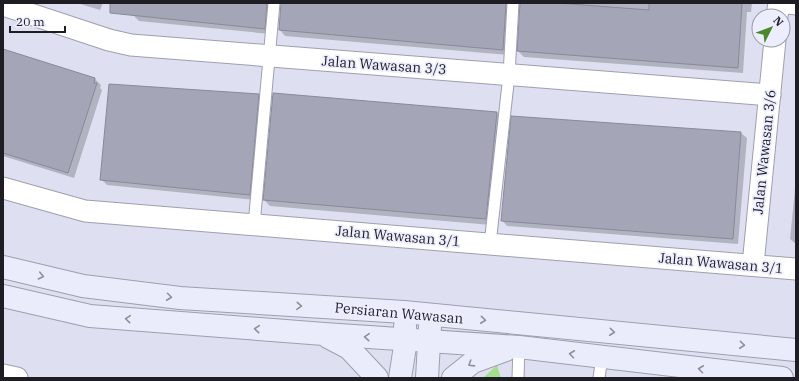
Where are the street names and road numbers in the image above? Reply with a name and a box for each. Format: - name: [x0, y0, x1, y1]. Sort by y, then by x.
- street label: Jalan Wawasan 3/3: [321, 52, 447, 78]
- street label: Jalan Wawasan 3/6: [749, 89, 779, 215]
- street label: Jalan Wawasan 3/1: [335, 222, 461, 250]
- street label: Jalan Wawasan 3/1: [658, 249, 784, 277]
- street label: Persiaran Wawasan: [334, 298, 464, 328]

